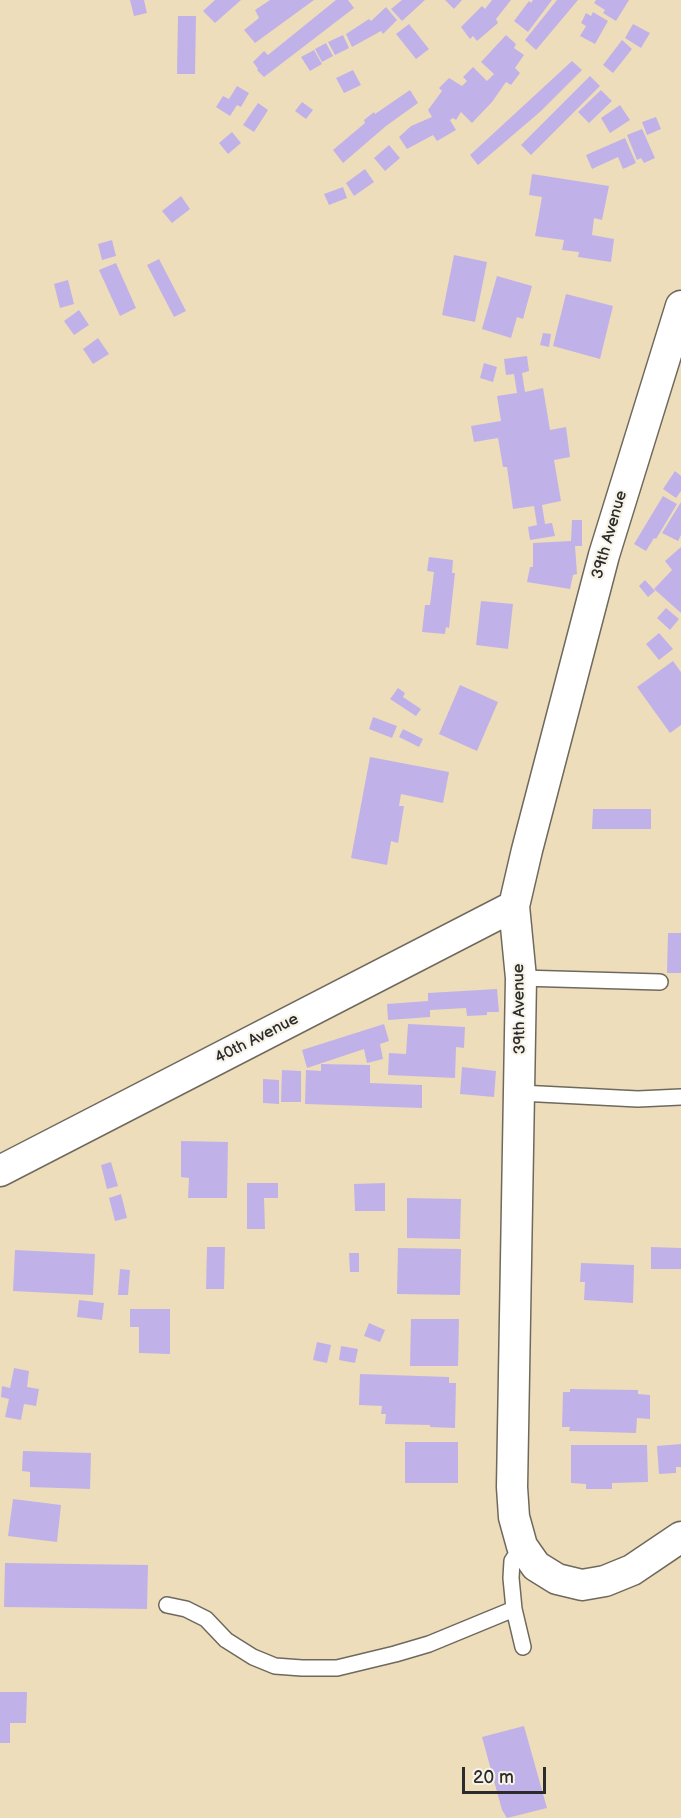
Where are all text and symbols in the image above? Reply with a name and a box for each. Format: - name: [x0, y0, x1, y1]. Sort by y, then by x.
- street label: 39th Avenue: [588, 489, 632, 581]
- street label: 39th Avenue: [510, 963, 530, 1055]
- street label: 40th Avenue: [212, 1010, 302, 1068]
- scale bar: [465, 1755, 549, 1793]
- text: 20 m: [473, 1767, 514, 1788]

